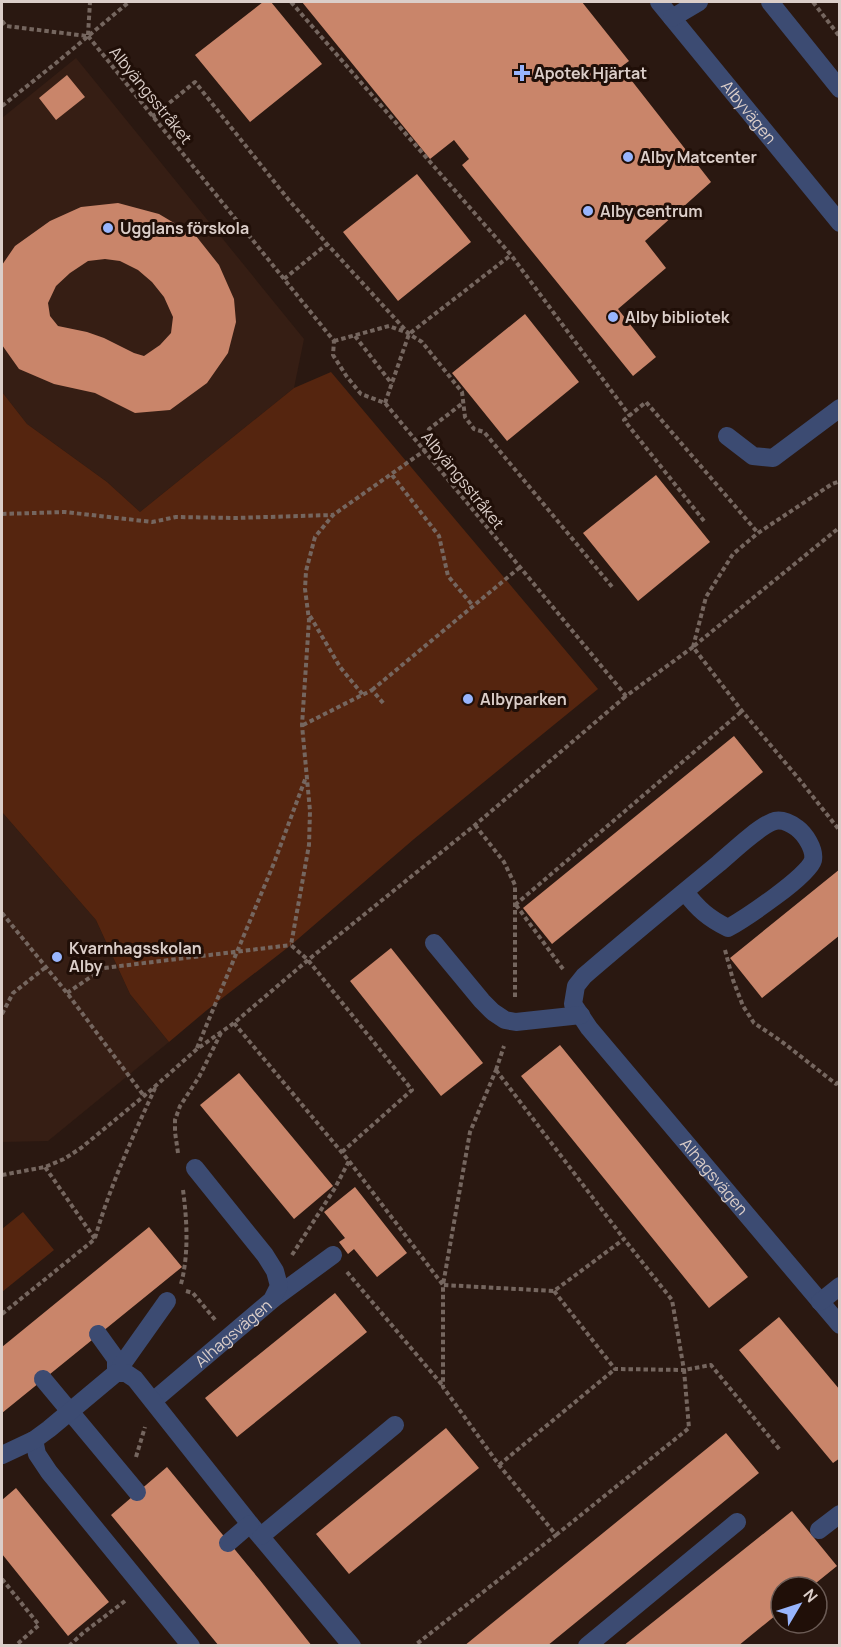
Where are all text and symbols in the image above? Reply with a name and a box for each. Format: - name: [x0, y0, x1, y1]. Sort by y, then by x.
- street label: Albyängsstråket: [105, 41, 197, 149]
- place label: Apotek Hjärtat: [534, 62, 647, 84]
- marker: Apotek Hjärtat: [515, 66, 529, 80]
- street label: Albyvägen: [716, 75, 782, 148]
- place label: Alby Matcenter: [640, 146, 757, 168]
- marker: Alby Matcenter: [621, 150, 635, 164]
- place label: Alby centrum: [600, 200, 703, 222]
- marker: Alby centrum: [581, 204, 595, 218]
- place label: Ugglans förskola: [120, 217, 249, 239]
- marker: Ugglans förskola: [101, 221, 115, 235]
- place label: Alby bibliotek: [625, 306, 730, 328]
- marker: Alby bibliotek: [606, 310, 620, 324]
- street label: Albyängsstråket: [417, 426, 509, 534]
- place label: Albyparken: [480, 688, 567, 710]
- marker: Albyparken: [461, 692, 475, 706]
- place label: Kvarnhagsskolan Alby: [69, 937, 202, 977]
- marker: Kvarnhagsskolan Alby: [50, 950, 64, 964]
- street label: Alhagsvägen: [675, 1133, 753, 1220]
- street label: Alhagsvägen: [190, 1294, 276, 1372]
- north arrow: [769, 1575, 829, 1635]
- text: N: [798, 1584, 823, 1607]

